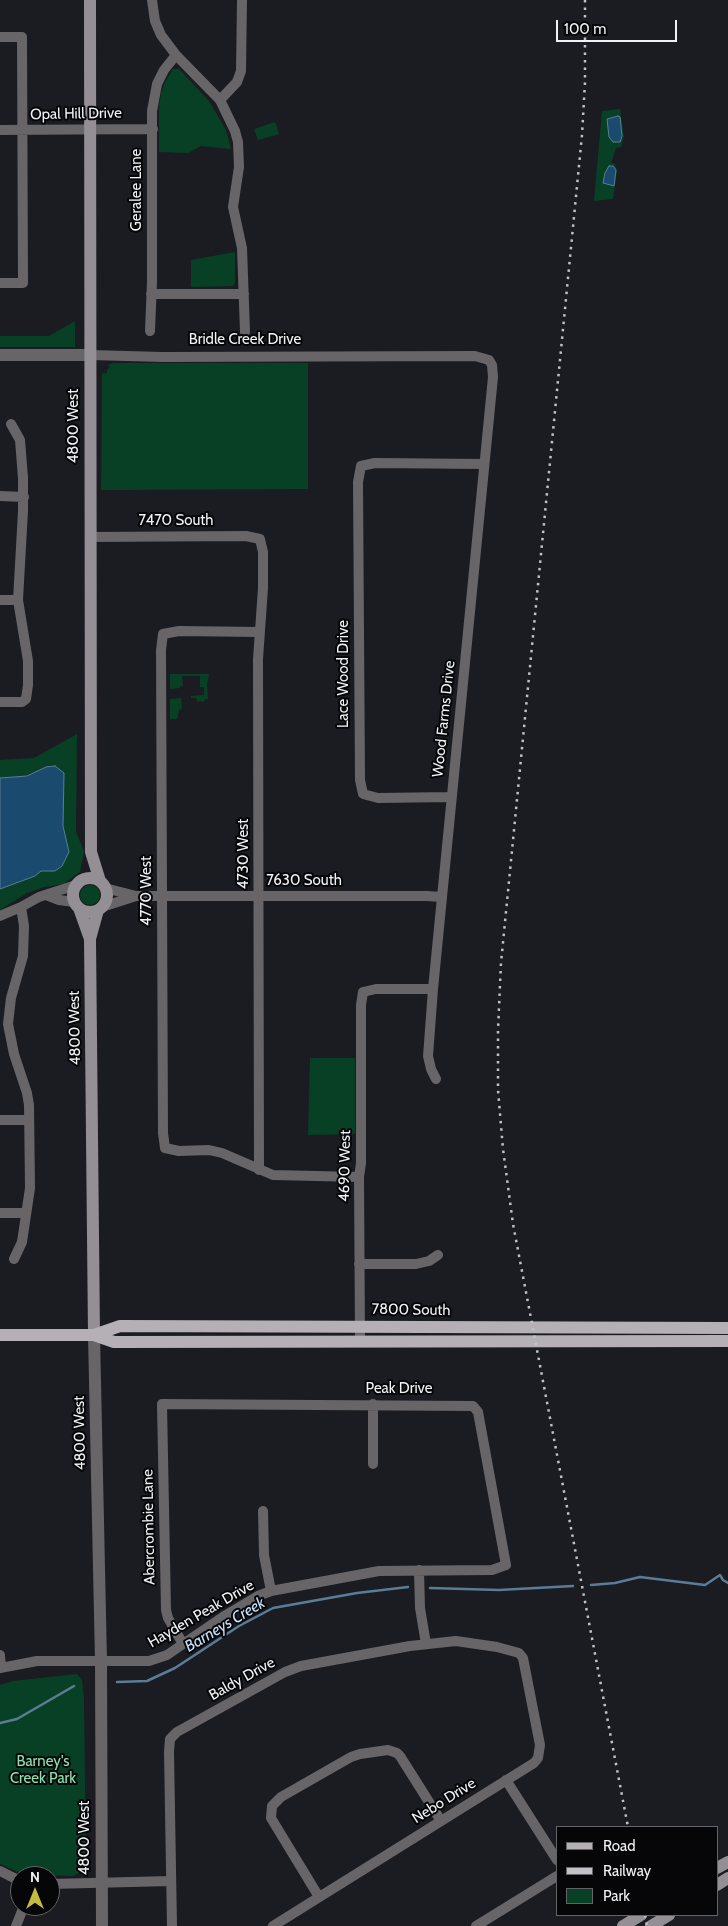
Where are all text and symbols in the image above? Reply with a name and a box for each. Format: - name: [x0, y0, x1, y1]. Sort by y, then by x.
- scale bar: [558, 10, 679, 42]
- text: 100 m: [564, 20, 606, 38]
- street label: Opal Hill Drive: [30, 104, 122, 124]
- street label: Geralee Lane: [128, 149, 146, 231]
- street label: Bridle Creek Drive: [189, 331, 301, 349]
- street label: 4800 West: [65, 389, 83, 463]
- street label: 7470 South: [139, 512, 213, 530]
- street label: Lace Wood Drive: [335, 620, 353, 728]
- street label: Wood Farms Drive: [429, 660, 459, 778]
- street label: 4730 West: [235, 819, 253, 889]
- street label: 4770 West: [138, 856, 156, 926]
- street label: 7630 South: [266, 872, 342, 890]
- street label: 4800 West: [65, 991, 85, 1065]
- street label: 4690 West: [335, 1130, 355, 1202]
- street label: 7800 South: [371, 1300, 451, 1320]
- street label: Peak Drive: [365, 1380, 433, 1398]
- street label: 4800 West: [70, 1396, 90, 1470]
- street label: Abercrombie Lane: [139, 1469, 159, 1585]
- street label: Hayden Peak Drive: [145, 1576, 257, 1652]
- water label: Barneys Creek: [181, 1594, 269, 1656]
- street label: Baldy Drive: [206, 1654, 278, 1704]
- park label: Barney's Creek Park: [10, 1753, 76, 1788]
- street label: Nebo Drive: [409, 1774, 479, 1828]
- street label: 4800 West: [76, 1801, 94, 1875]
- legend: [556, 1826, 718, 1916]
- text: Road: [603, 1837, 636, 1855]
- text: Railway: [603, 1862, 651, 1880]
- north arrow: [10, 1866, 60, 1916]
- text: N: [30, 1868, 40, 1886]
- text: Park: [603, 1887, 630, 1905]

